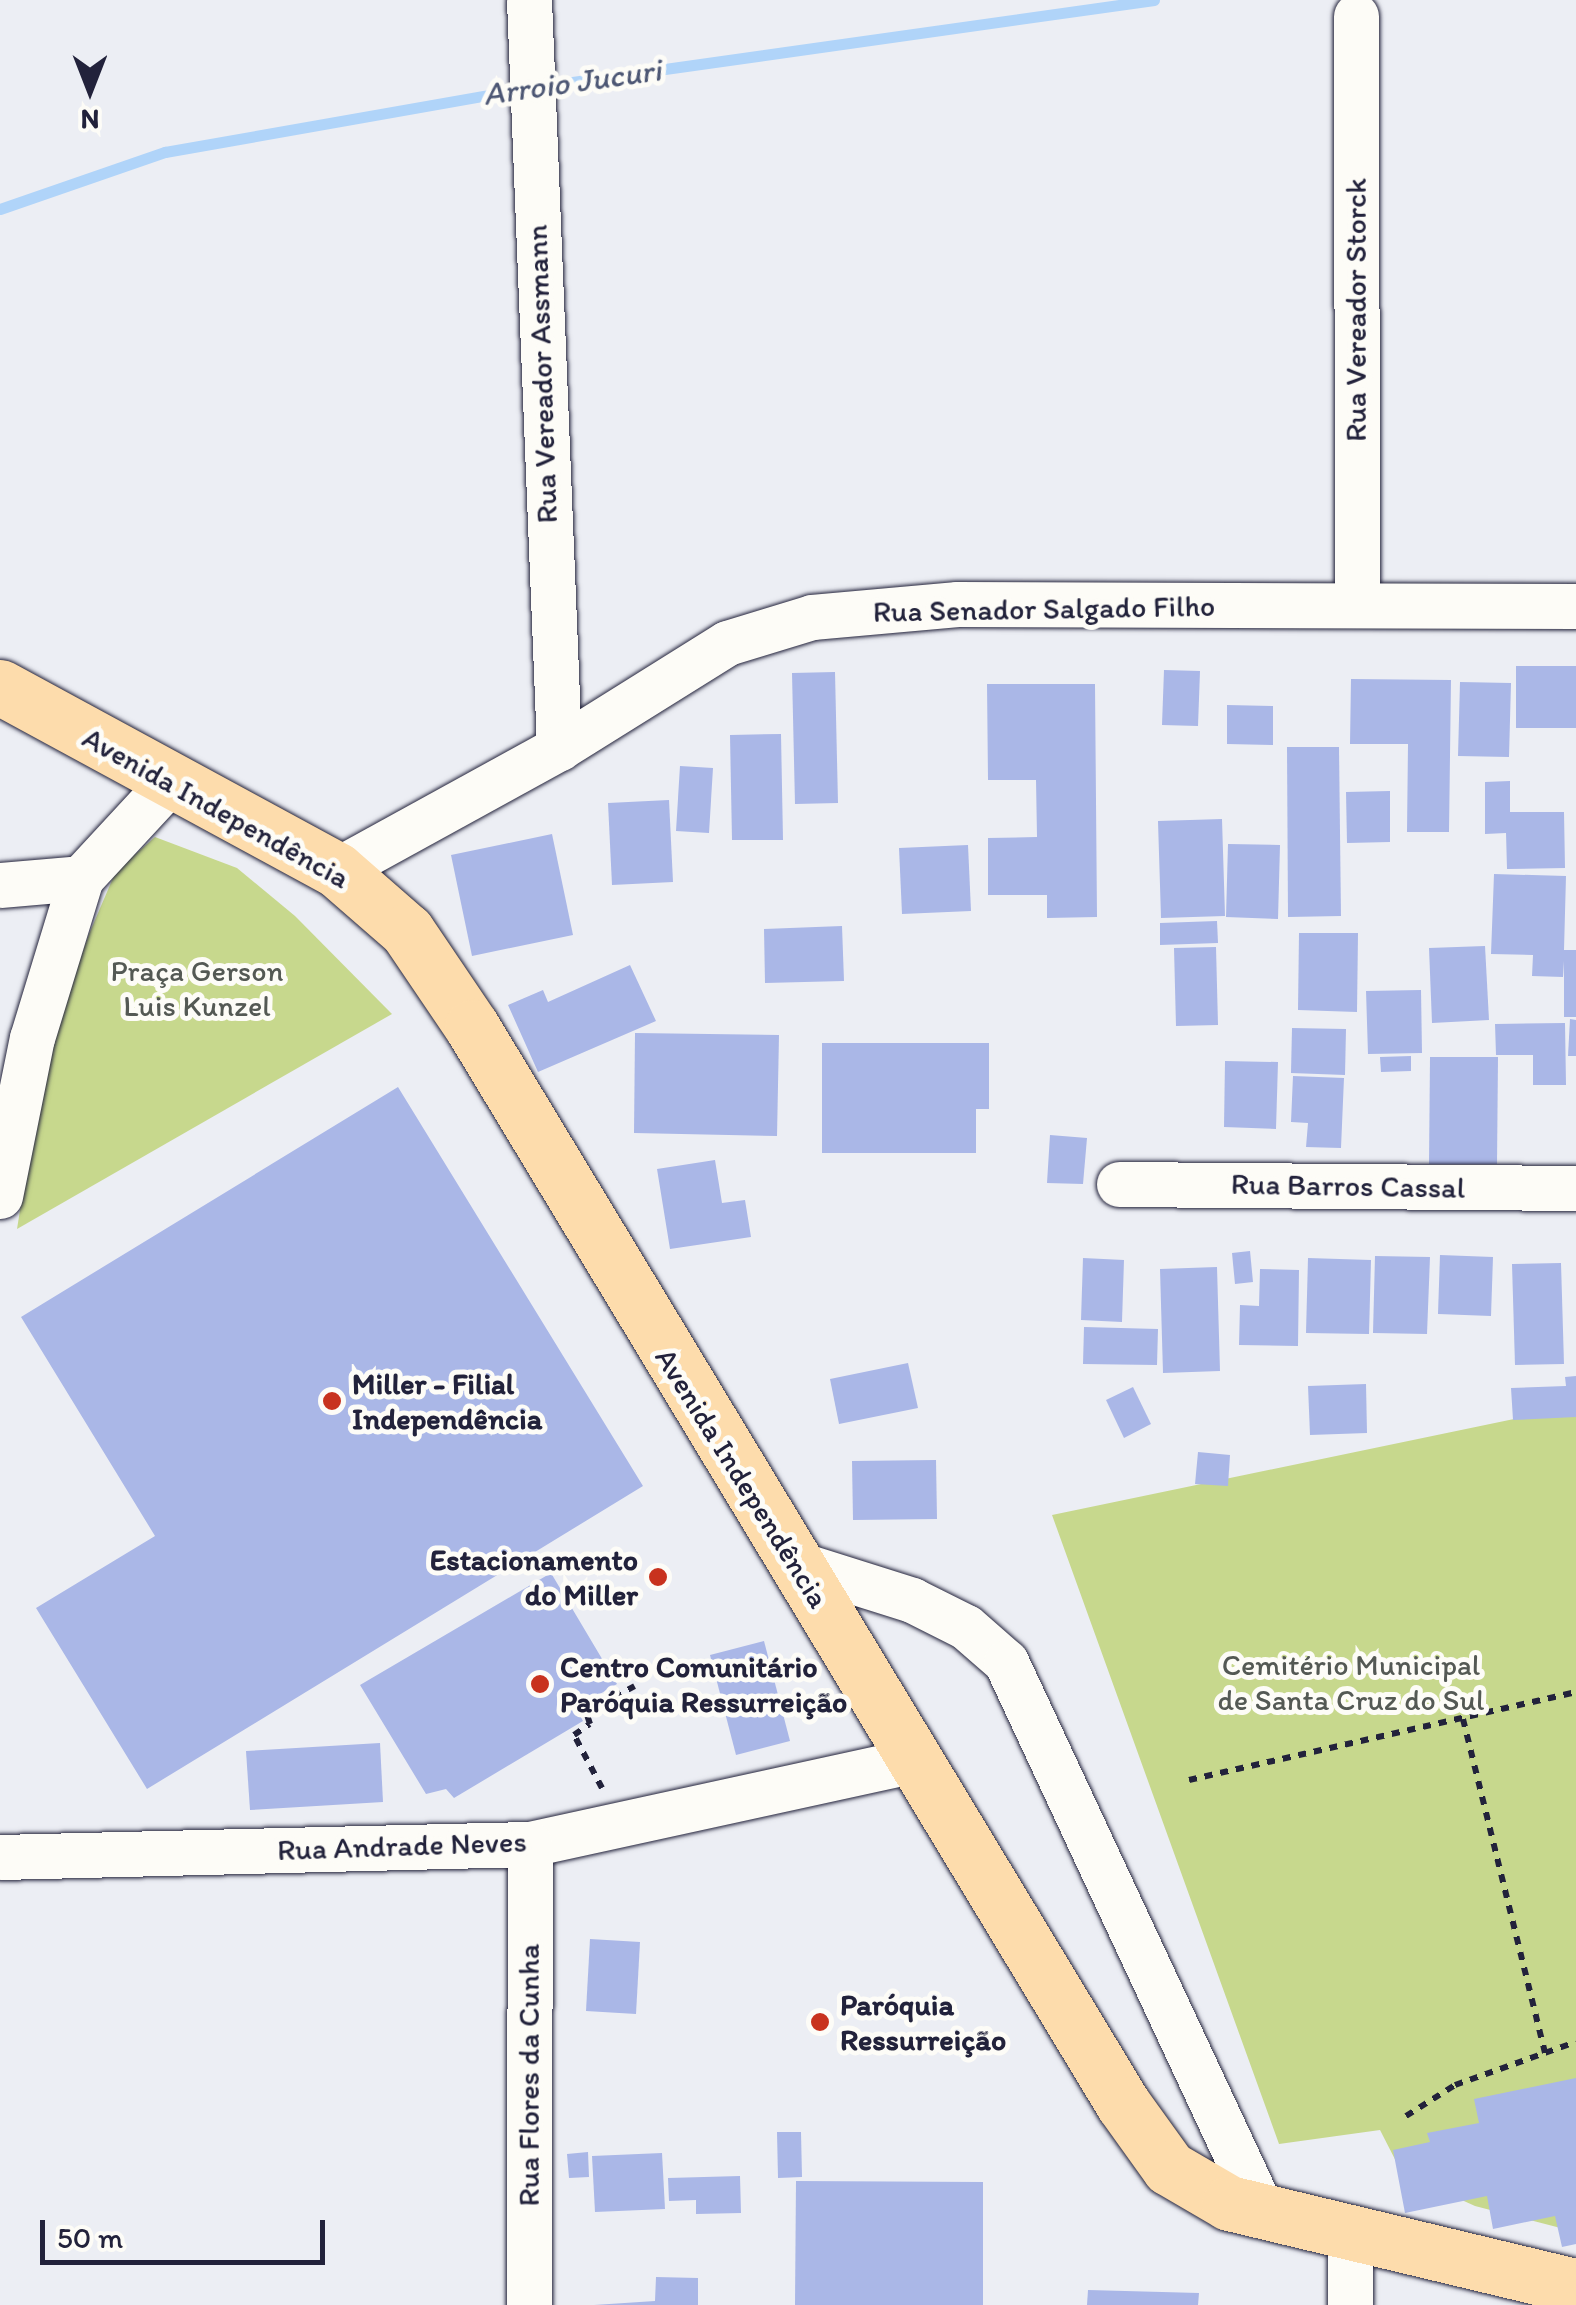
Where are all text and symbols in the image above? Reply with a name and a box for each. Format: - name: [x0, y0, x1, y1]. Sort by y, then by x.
- north arrow: [40, 40, 140, 140]
- water label: Arroio Jucuri: [481, 51, 663, 113]
- text: N: [81, 103, 99, 137]
- street label: Rua Vereador Storck: [1338, 178, 1374, 442]
- street label: Rua Vereador Assmann: [519, 224, 565, 524]
- street label: Rua Senador Salgado Filho: [873, 588, 1215, 630]
- street label: Avenida Independência: [76, 720, 356, 896]
- park label: Praça Gerson Luis Kunzel: [111, 953, 283, 1024]
- street label: Rua Barros Cassal: [1230, 1166, 1466, 1206]
- street label: Avenida Independência: [647, 1341, 837, 1615]
- place label: Miller - Filial Independência: [352, 1366, 542, 1436]
- marker: Miller - Filial Independência: [321, 1390, 343, 1412]
- place label: Estacionamento do Miller: [430, 1542, 638, 1612]
- marker: Estacionamento do Miller: [647, 1566, 669, 1588]
- park label: Cemitério Municipal de Santa Cruz do Sul: [1217, 1647, 1485, 1718]
- place label: Centro Comunitário Paróquia Ressurreição: [560, 1649, 847, 1720]
- marker: Centro Comunitário Paróquia Ressurreição: [529, 1673, 551, 1695]
- street label: Rua Andrade Neves: [277, 1824, 527, 1868]
- street label: Rua Flores da Cunha: [511, 1944, 547, 2206]
- place label: Paróquia Ressurreição: [840, 1987, 1006, 2058]
- marker: Paróquia Ressurreição: [809, 2011, 831, 2033]
- scale bar: [45, 2200, 330, 2262]
- text: 50 m: [57, 2219, 123, 2256]

